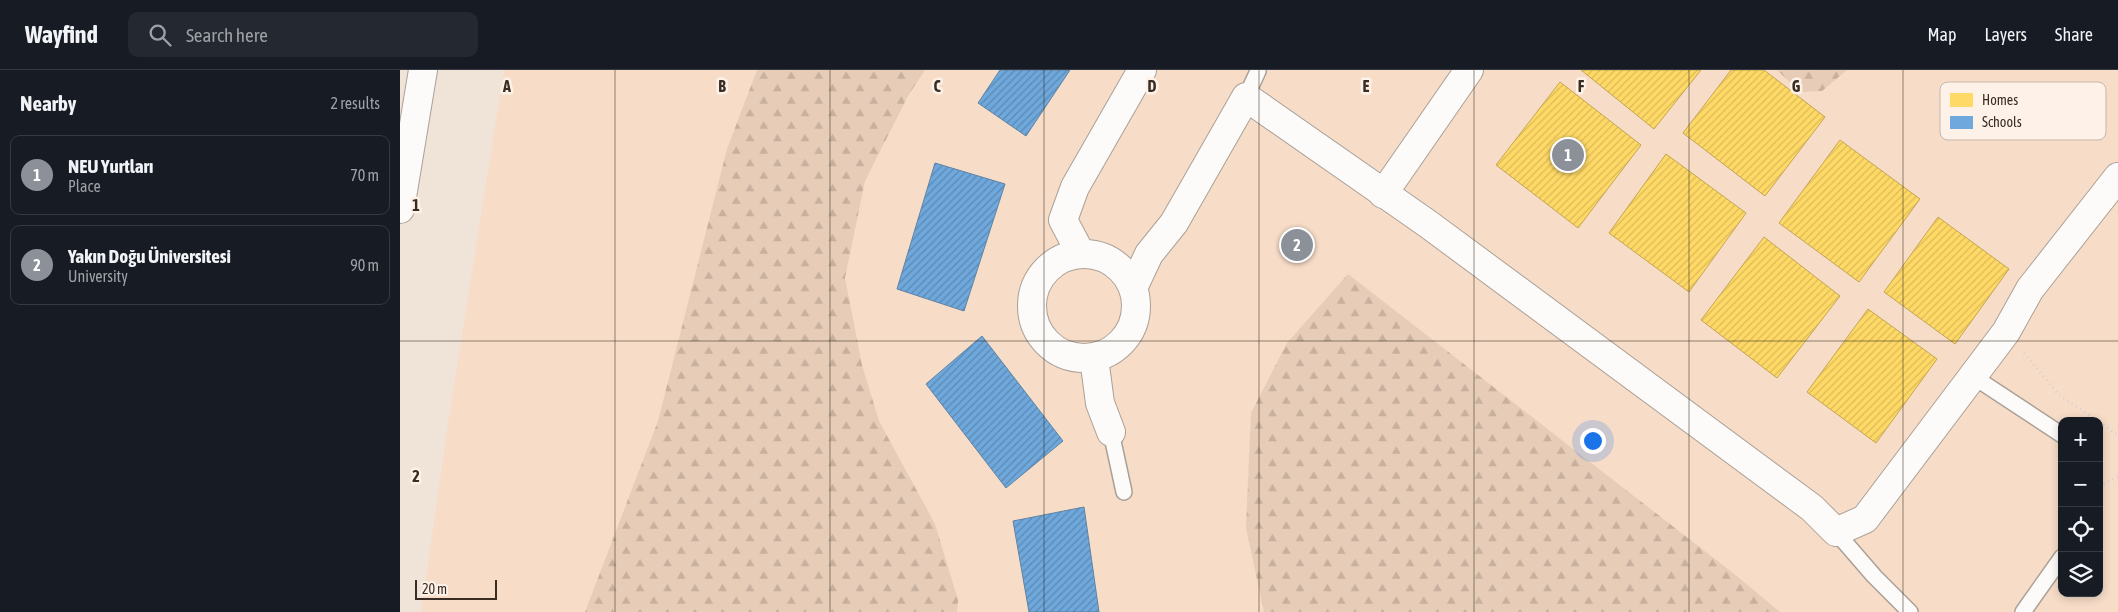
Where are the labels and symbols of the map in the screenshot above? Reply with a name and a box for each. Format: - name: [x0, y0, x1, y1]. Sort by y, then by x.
- text: A: [502, 77, 511, 95]
- text: B: [718, 77, 726, 95]
- text: C: [933, 77, 941, 95]
- text: D: [1148, 77, 1157, 95]
- text: E: [1363, 77, 1370, 95]
- text: F: [1578, 77, 1585, 95]
- text: G: [1792, 77, 1801, 95]
- legend: [1940, 82, 2106, 140]
- text: Homes: [1982, 92, 2018, 108]
- text: Schools: [1982, 114, 2022, 130]
- pin: 1: [1552, 136, 1584, 174]
- text: 1: [412, 196, 420, 214]
- pin: 2: [1281, 226, 1313, 264]
- your location: [1580, 428, 1606, 454]
- text: 2: [412, 467, 420, 485]
- scale bar: [415, 577, 498, 600]

